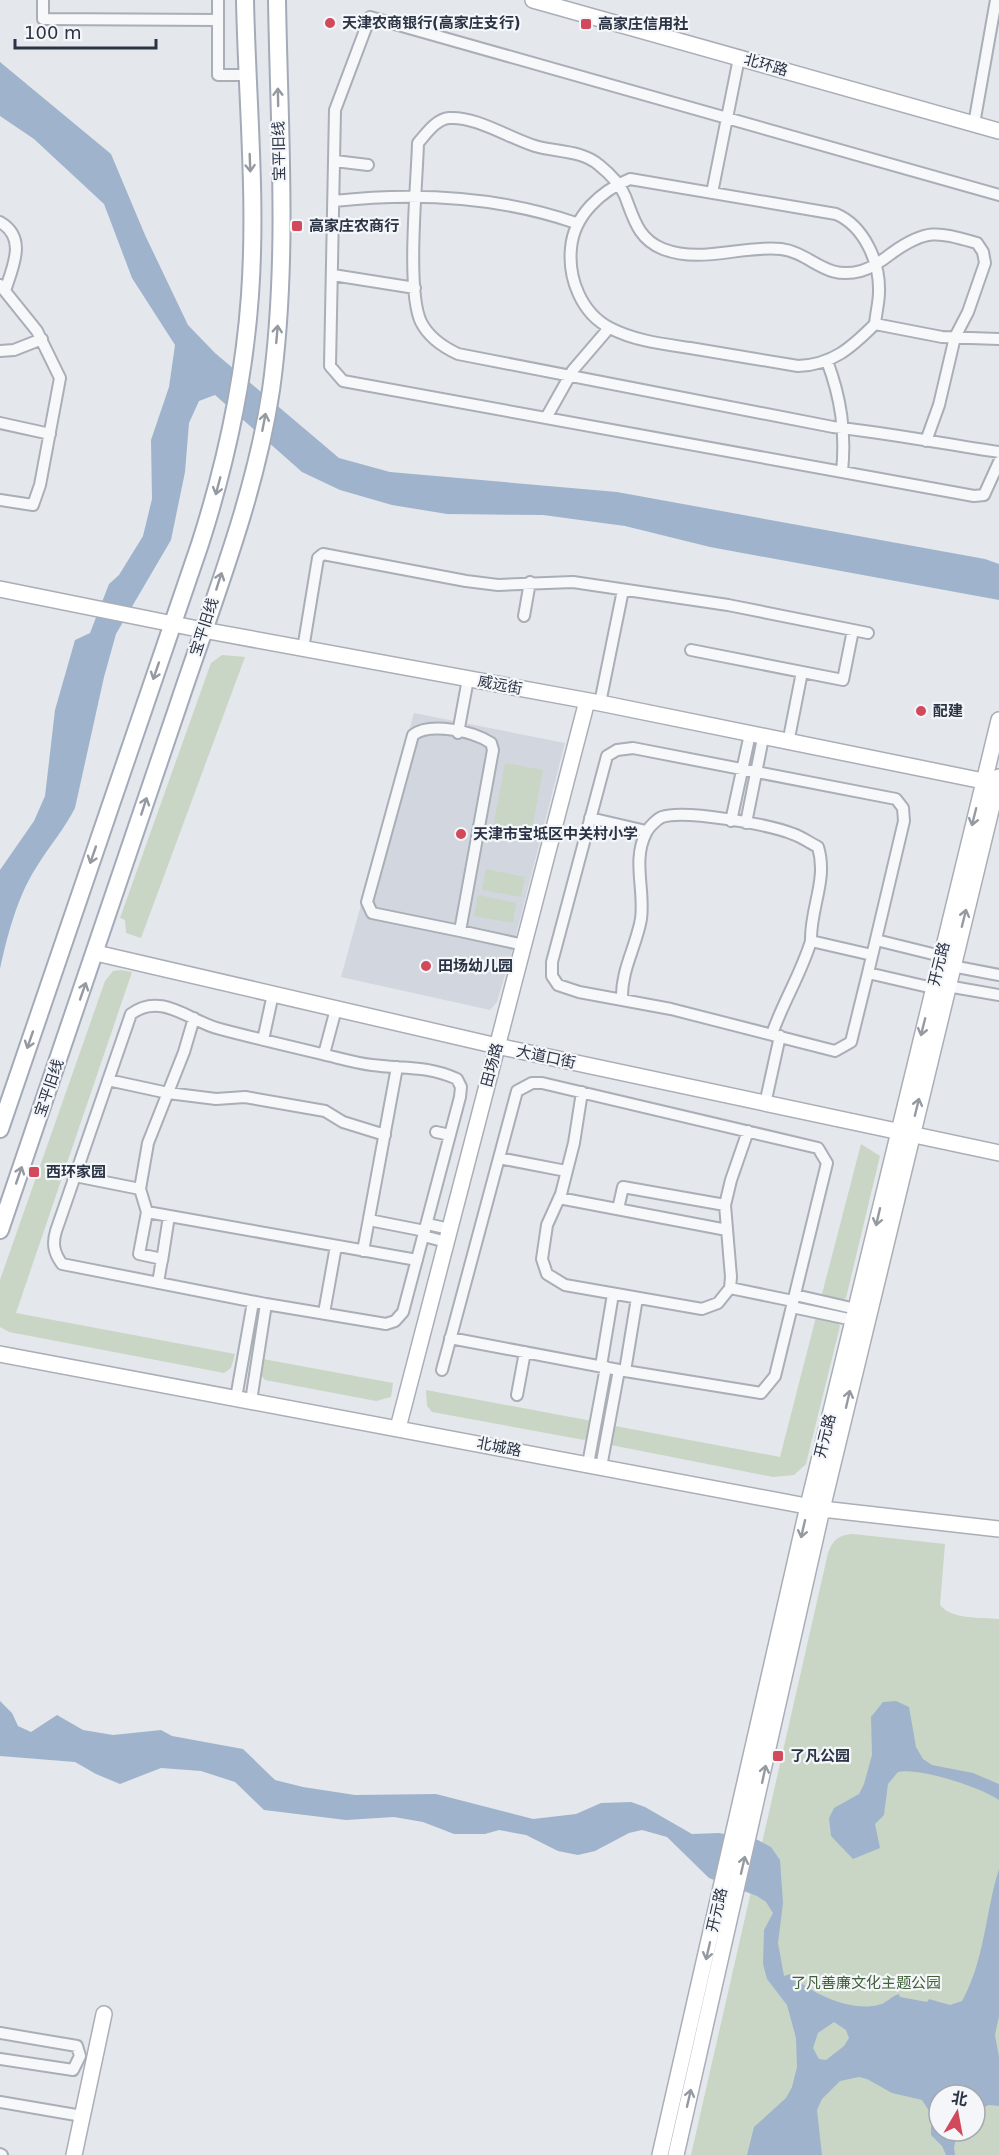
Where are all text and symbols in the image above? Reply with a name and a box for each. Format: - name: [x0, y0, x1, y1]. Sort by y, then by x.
- scale bar: [15, 12, 156, 50]
- place label: 天津农商银行(高家庄支行): [342, 14, 521, 32]
- place label: 高家庄信用社: [598, 15, 688, 33]
- marker: 天津农商银行(高家庄支行): [323, 16, 337, 30]
- marker: 高家庄信用社: [579, 17, 593, 31]
- text: 100 m: [24, 22, 82, 43]
- street label: 北环路: [742, 50, 790, 80]
- one-way arrow: [273, 88, 284, 108]
- street label: 宝平旧线: [269, 121, 289, 181]
- one-way arrow: [244, 153, 255, 173]
- place label: 高家庄农商行: [309, 217, 399, 235]
- marker: 高家庄农商行: [290, 219, 304, 233]
- one-way arrow: [272, 325, 283, 344]
- one-way arrow: [259, 413, 270, 432]
- one-way arrow: [212, 476, 223, 495]
- one-way arrow: [214, 572, 225, 591]
- street label: 宝平旧线: [186, 596, 222, 658]
- one-way arrow: [150, 661, 161, 680]
- street label: 威远街: [476, 672, 524, 698]
- place label: 配建: [933, 702, 963, 720]
- marker: 配建: [914, 704, 928, 718]
- one-way arrow: [140, 797, 151, 816]
- one-way arrow: [968, 807, 980, 826]
- place label: 天津市宝坻区中关村小学: [473, 825, 638, 843]
- marker: 天津市宝坻区中关村小学: [454, 827, 468, 841]
- one-way arrow: [87, 846, 98, 864]
- one-way arrow: [958, 909, 970, 928]
- street label: 开元路: [925, 940, 953, 988]
- place label: 田场幼儿园: [438, 957, 513, 975]
- marker: 田场幼儿园: [419, 959, 433, 973]
- one-way arrow: [78, 982, 89, 1001]
- one-way arrow: [917, 1017, 929, 1036]
- one-way arrow: [24, 1030, 35, 1049]
- street label: 田场路: [477, 1041, 507, 1089]
- street label: 大道口街: [515, 1042, 577, 1072]
- street label: 宝平旧线: [31, 1057, 67, 1119]
- one-way arrow: [912, 1098, 924, 1117]
- place label: 西环家园: [46, 1163, 106, 1181]
- marker: 西环家园: [27, 1165, 41, 1179]
- one-way arrow: [14, 1166, 25, 1185]
- one-way arrow: [872, 1207, 883, 1226]
- one-way arrow: [843, 1390, 854, 1409]
- street label: 开元路: [811, 1412, 839, 1460]
- street label: 北城路: [475, 1434, 523, 1460]
- one-way arrow: [797, 1519, 809, 1538]
- place label: 了凡公园: [790, 1747, 850, 1765]
- marker: 了凡公园: [771, 1749, 785, 1763]
- one-way arrow: [759, 1764, 770, 1784]
- one-way arrow: [738, 1856, 750, 1875]
- street label: 开元路: [703, 1886, 731, 1934]
- one-way arrow: [701, 1941, 713, 1960]
- park label: 了凡善廉文化主题公园: [791, 1974, 941, 1992]
- north arrow: [927, 2083, 987, 2143]
- text: 北: [950, 2088, 969, 2109]
- one-way arrow: [684, 2089, 696, 2108]

